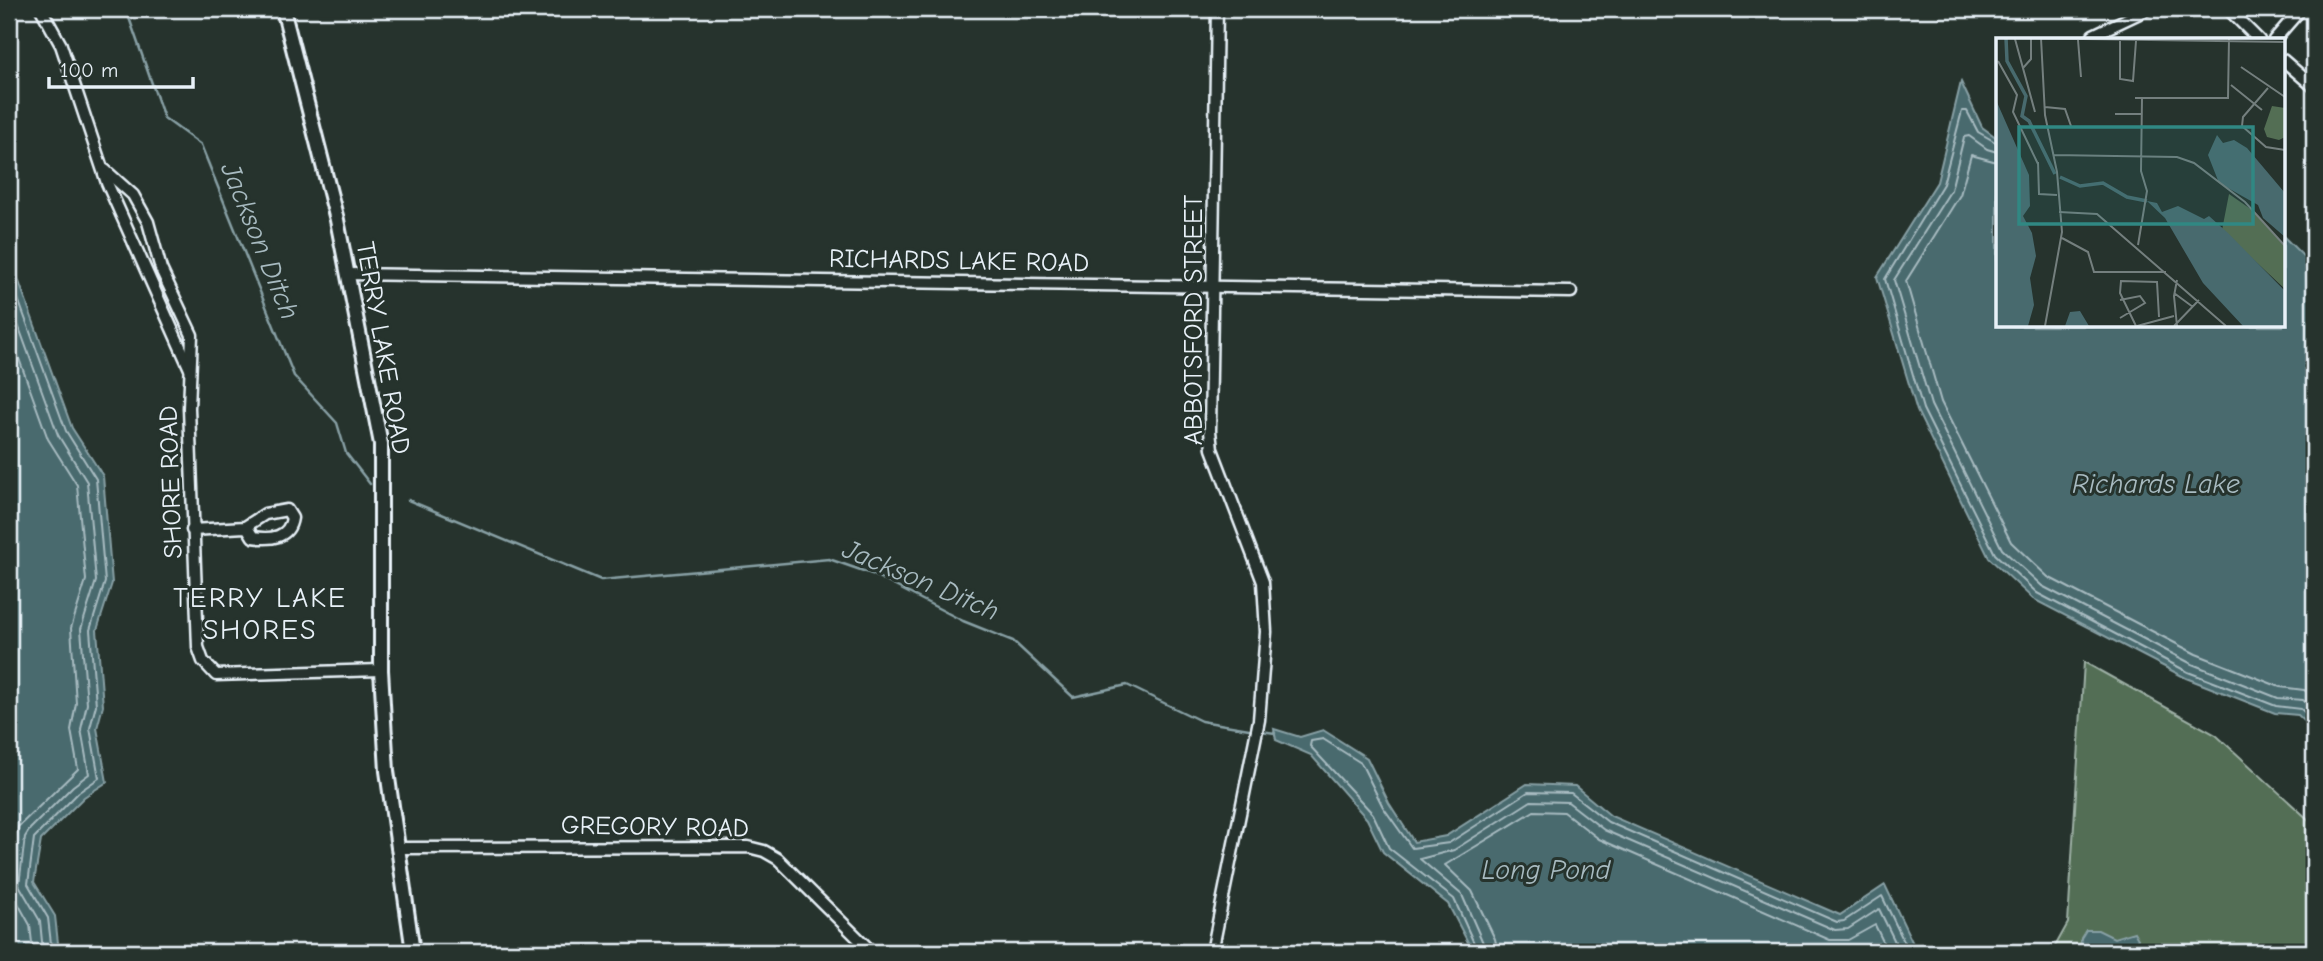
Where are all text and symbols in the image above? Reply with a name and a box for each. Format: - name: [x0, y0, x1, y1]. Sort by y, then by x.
- inset map: [1996, 38, 2284, 327]
- scale bar: [49, 46, 192, 90]
- text: 100 m: [60, 58, 118, 82]
- water label: Jackson Ditch: [214, 157, 306, 324]
- street label: ABBOTSFORD STREET: [1179, 194, 1209, 445]
- street label: TERRY LAKE ROAD: [350, 240, 416, 456]
- street label: RICHARDS LAKE ROAD: [829, 244, 1089, 278]
- street label: SHORE ROAD: [153, 405, 189, 559]
- water label: Richards Lake: [2072, 468, 2240, 500]
- water label: Jackson Ditch: [837, 532, 1004, 627]
- district label: TERRY LAKE SHORES: [173, 582, 347, 646]
- street label: GREGORY ROAD: [561, 810, 749, 844]
- water label: Long Pond: [1482, 854, 1612, 886]

